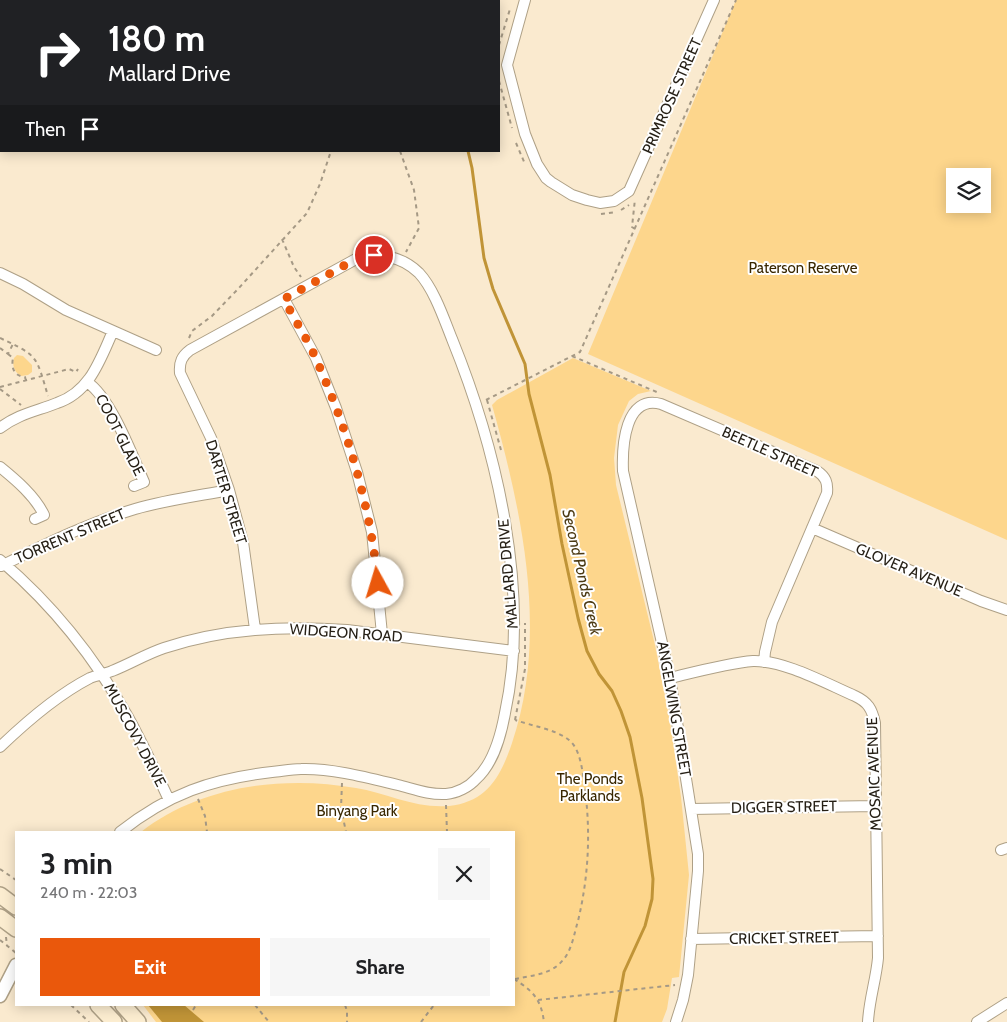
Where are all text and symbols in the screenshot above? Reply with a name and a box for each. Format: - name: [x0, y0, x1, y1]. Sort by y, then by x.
- text: 180 m: [108, 17, 205, 60]
- icon: right: [25, 20, 90, 85]
- street label: PRIMROSE STREET: [638, 35, 706, 157]
- text: Mallard Drive: [108, 60, 230, 87]
- icon: arrive: [76, 115, 104, 143]
- text: Then: [25, 118, 66, 141]
- map controls: [946, 168, 991, 213]
- button: layers: [946, 168, 991, 213]
- pin: [353, 234, 395, 276]
- icon: arrive: [360, 241, 388, 269]
- park label: Paterson Reserve: [748, 259, 858, 277]
- street label: COOT GLADE: [92, 391, 148, 479]
- street label: BEETLE STREET: [719, 423, 821, 481]
- street label: DARTER STREET: [202, 438, 250, 546]
- street label: TORRENT STREET: [12, 505, 128, 567]
- water label: Second Ponds Creek: [558, 507, 606, 638]
- street label: MALLARD DRIVE: [494, 518, 522, 630]
- street label: GLOVER AVENUE: [853, 539, 965, 601]
- position arrow: [351, 556, 403, 608]
- street label: WIDGEON ROAD: [289, 620, 403, 646]
- street label: ANGELWING STREET: [653, 640, 695, 778]
- street label: MUSCOVY DRIVE: [100, 680, 170, 790]
- street label: MOSAIC AVENUE: [863, 717, 885, 831]
- park label: The Ponds Parklands: [557, 770, 623, 805]
- street label: DIGGER STREET: [731, 797, 837, 817]
- park label: Binyang Park: [316, 802, 398, 820]
- text: 3 min: [40, 845, 113, 882]
- button: close: [438, 848, 490, 900]
- text: 240 m · 22:03: [40, 883, 137, 902]
- street label: CRICKET STREET: [729, 928, 839, 948]
- button: Exit: [40, 938, 260, 996]
- button: Share: [270, 938, 490, 996]

